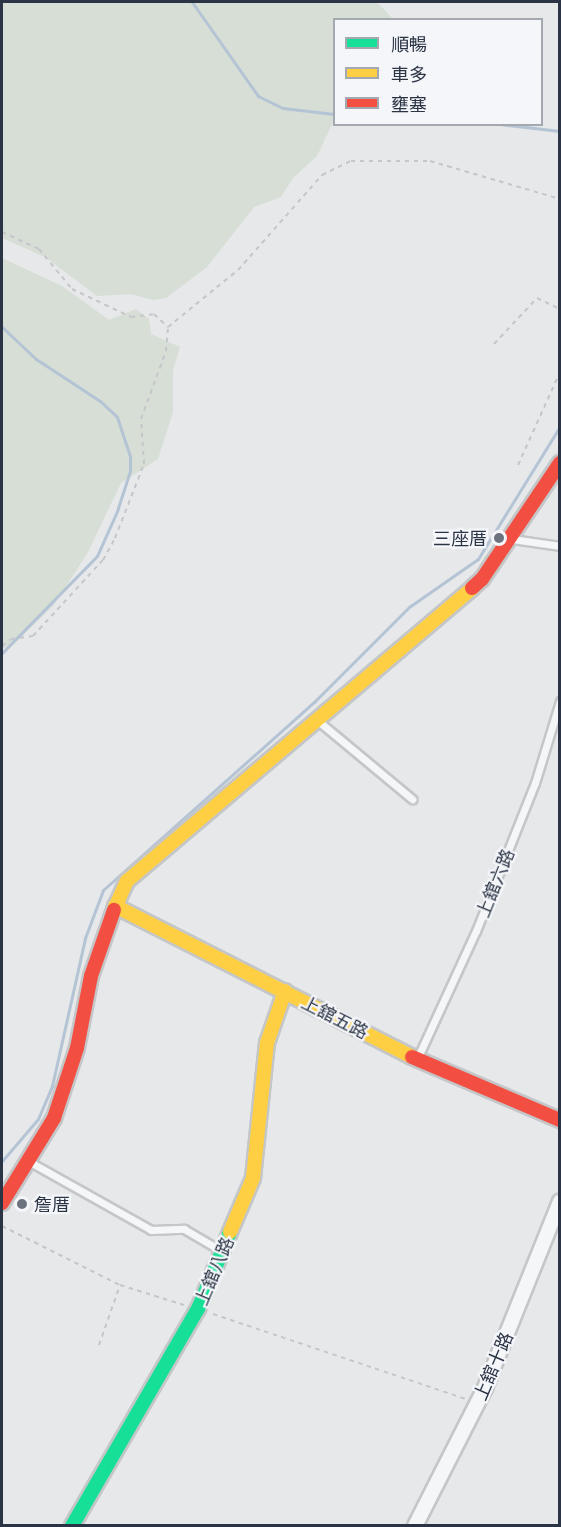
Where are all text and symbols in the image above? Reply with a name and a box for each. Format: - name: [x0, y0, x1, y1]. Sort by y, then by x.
- legend: [333, 18, 543, 126]
- text: 順暢: [391, 34, 427, 54]
- text: 車多: [391, 64, 427, 84]
- text: 壅塞: [391, 94, 427, 114]
- place label: 三座厝: [433, 527, 487, 549]
- marker: 三座厝: [492, 531, 506, 545]
- street label: 上舘六路: [472, 846, 518, 920]
- street label: 上舘五路: [298, 991, 372, 1043]
- place label: 詹厝: [34, 1193, 70, 1215]
- marker: 詹厝: [15, 1197, 29, 1211]
- street label: 上舘八路: [190, 1234, 238, 1308]
- street label: 上舘十路: [469, 1329, 517, 1403]

